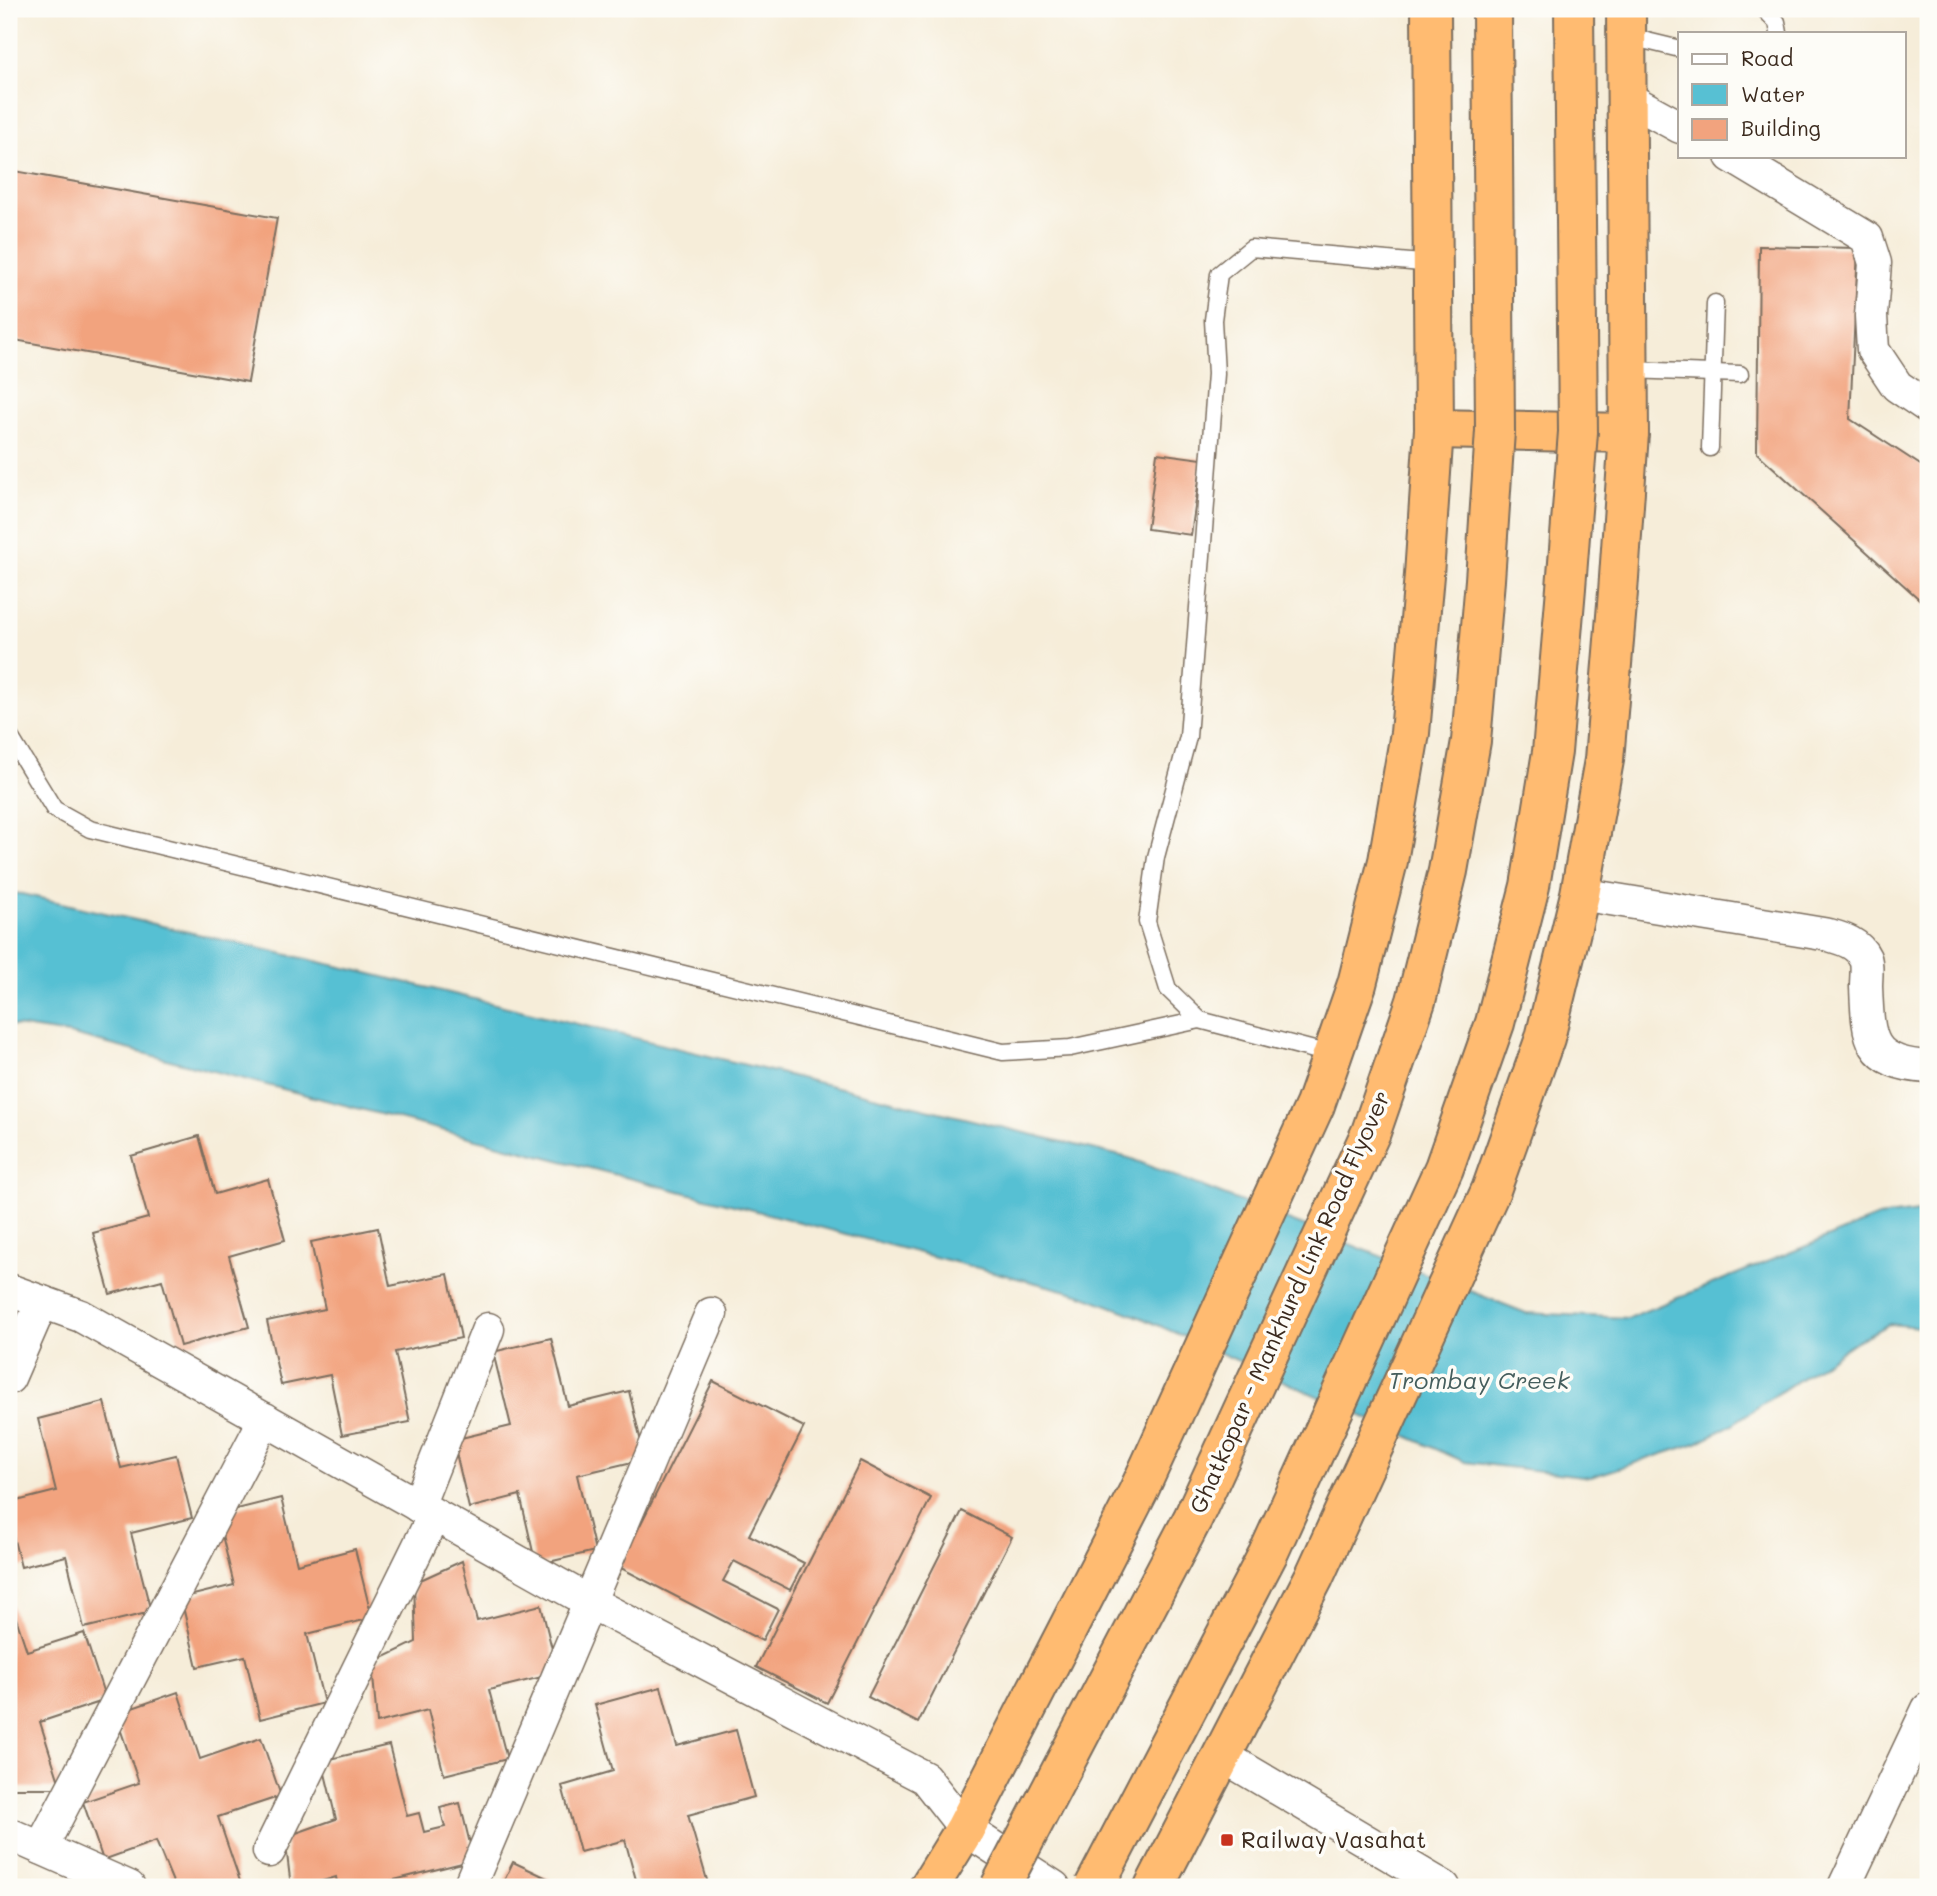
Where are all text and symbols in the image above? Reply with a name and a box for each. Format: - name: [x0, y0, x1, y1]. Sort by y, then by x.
- legend: [1678, 32, 1906, 158]
- text: Road: [1741, 44, 1793, 71]
- text: Water: [1741, 80, 1805, 107]
- text: Building: [1741, 114, 1821, 141]
- street label: Ghatkopar - Mankhurd Link Road Flyover: [1182, 1085, 1396, 1518]
- water label: Trombay Creek: [1389, 1364, 1571, 1395]
- place label: Railway Vasahat: [1241, 1824, 1426, 1854]
- marker: Railway Vasahat: [1219, 1832, 1235, 1848]

